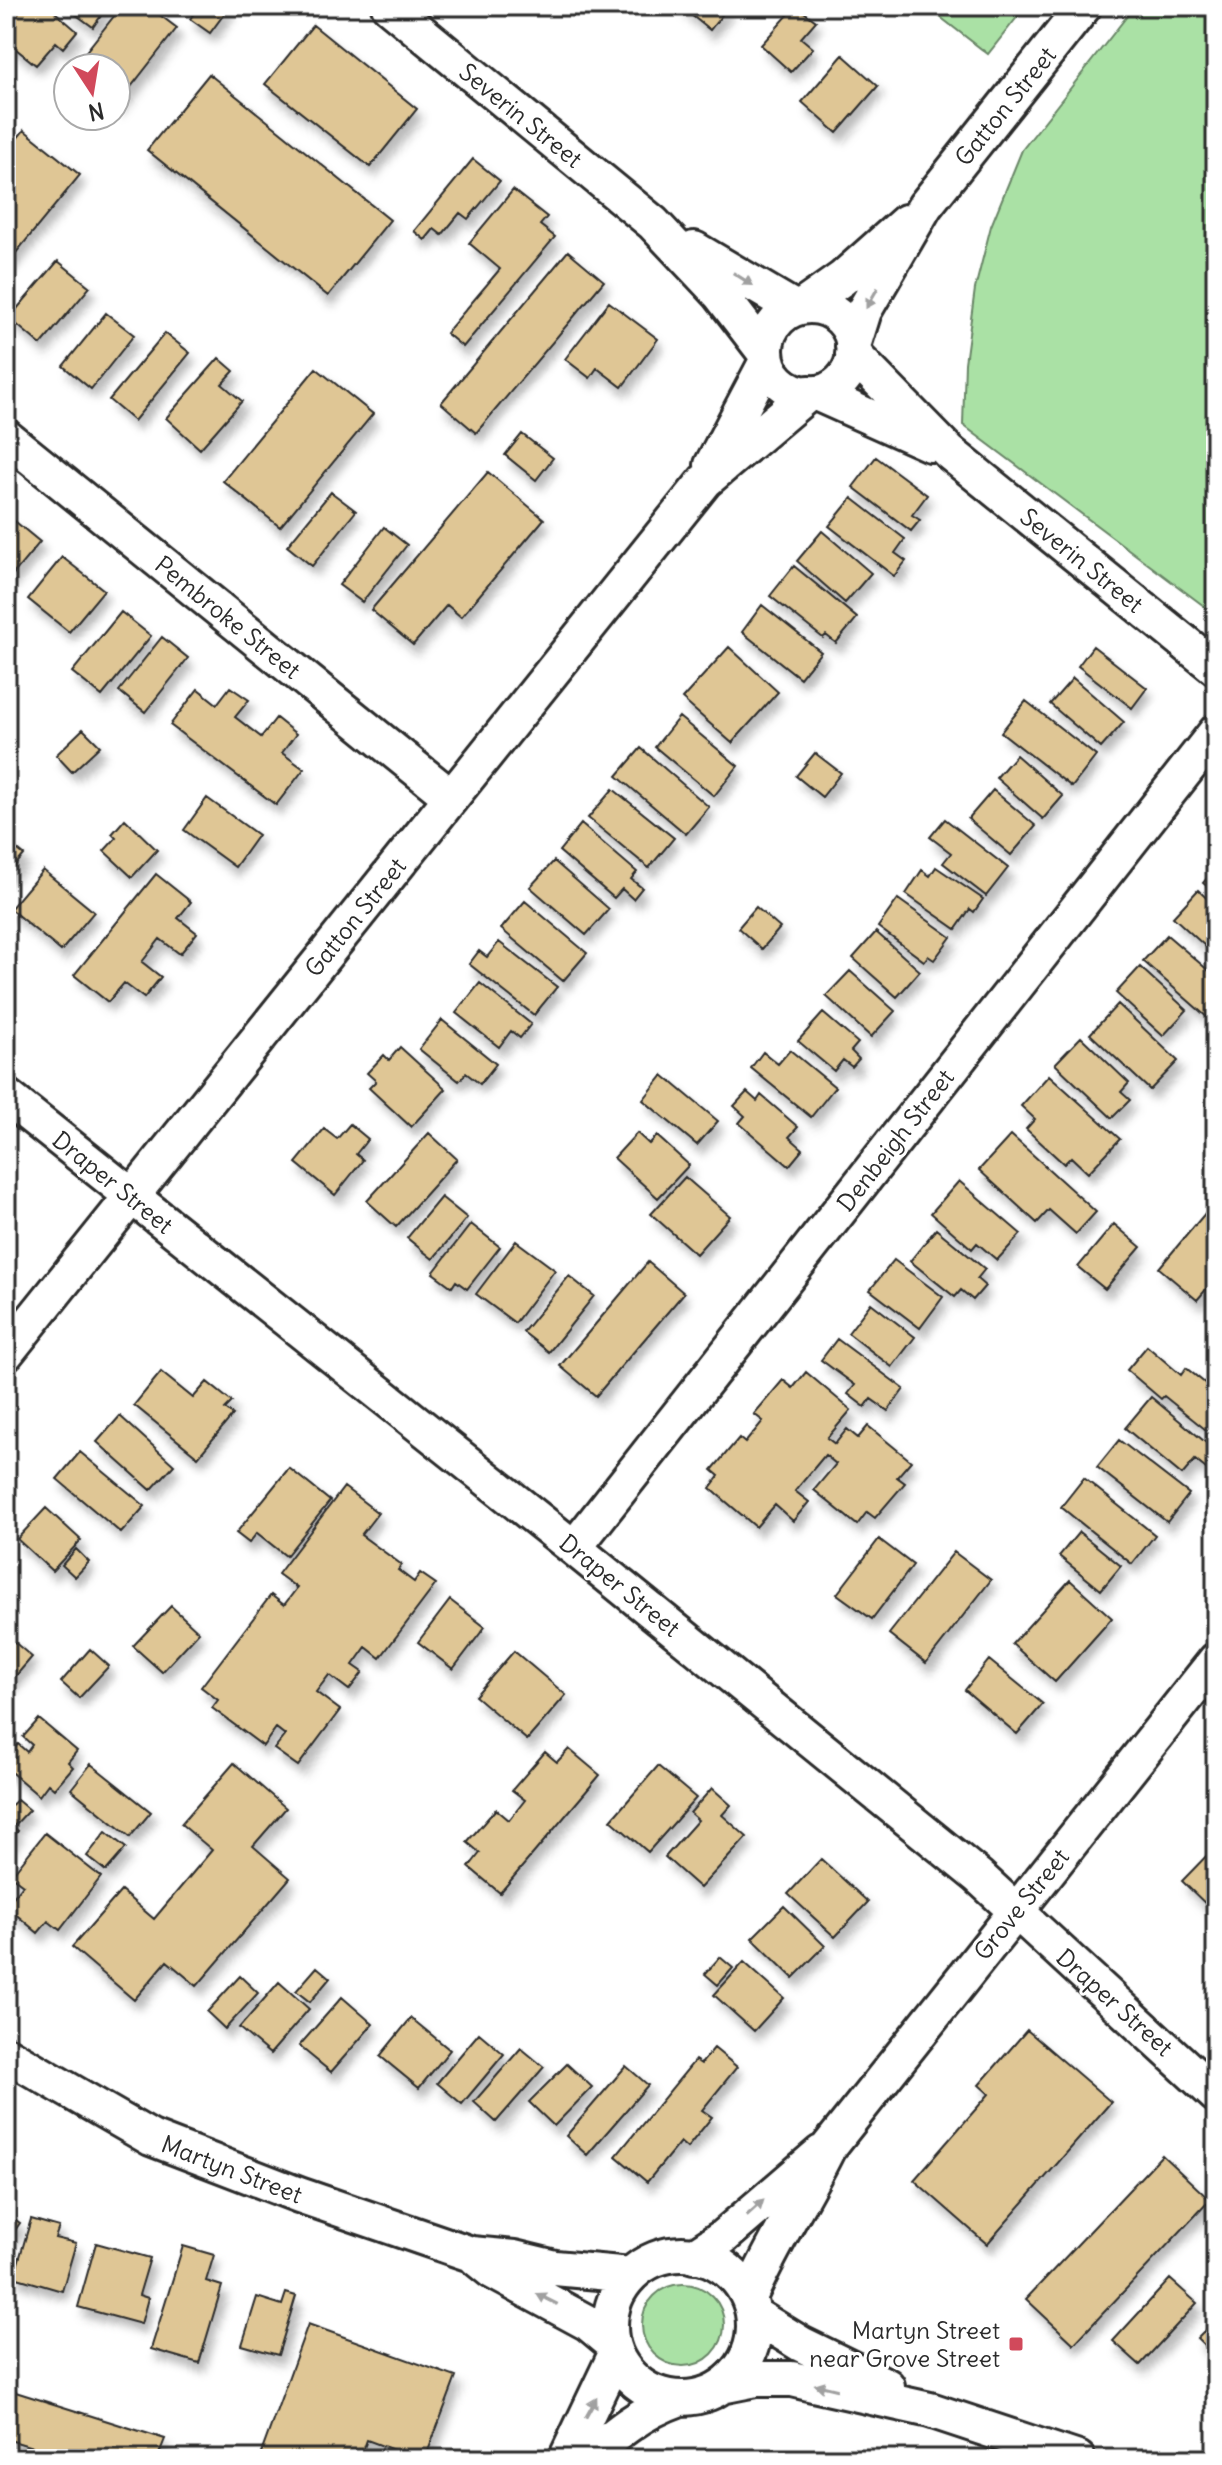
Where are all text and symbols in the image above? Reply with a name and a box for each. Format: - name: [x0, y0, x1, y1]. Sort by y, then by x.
- street label: Gatton Street: [948, 40, 1062, 172]
- north arrow: [52, 52, 132, 132]
- street label: Severin Street: [453, 56, 589, 174]
- text: N: [86, 96, 107, 127]
- one-way arrow: [732, 272, 754, 286]
- one-way arrow: [865, 287, 879, 309]
- street label: Severin Street: [1014, 501, 1150, 619]
- street label: Pembroke Street: [149, 549, 307, 685]
- street label: Gatton Street: [298, 851, 412, 983]
- street label: Denbeigh Street: [830, 1063, 960, 1217]
- street label: Draper Street: [47, 1124, 179, 1240]
- street label: Draper Street: [554, 1527, 686, 1643]
- street label: Grove Street: [967, 1842, 1075, 1966]
- street label: Draper Street: [1051, 1942, 1179, 2062]
- street label: Martyn Street: [157, 2128, 307, 2210]
- one-way arrow: [746, 2199, 765, 2217]
- one-way arrow: [535, 2293, 558, 2306]
- place label: Martyn Street near Grove Street: [809, 2315, 1000, 2373]
- marker: Martyn Street near Grove Street: [1007, 2335, 1025, 2353]
- one-way arrow: [814, 2380, 839, 2392]
- one-way arrow: [584, 2397, 598, 2419]

